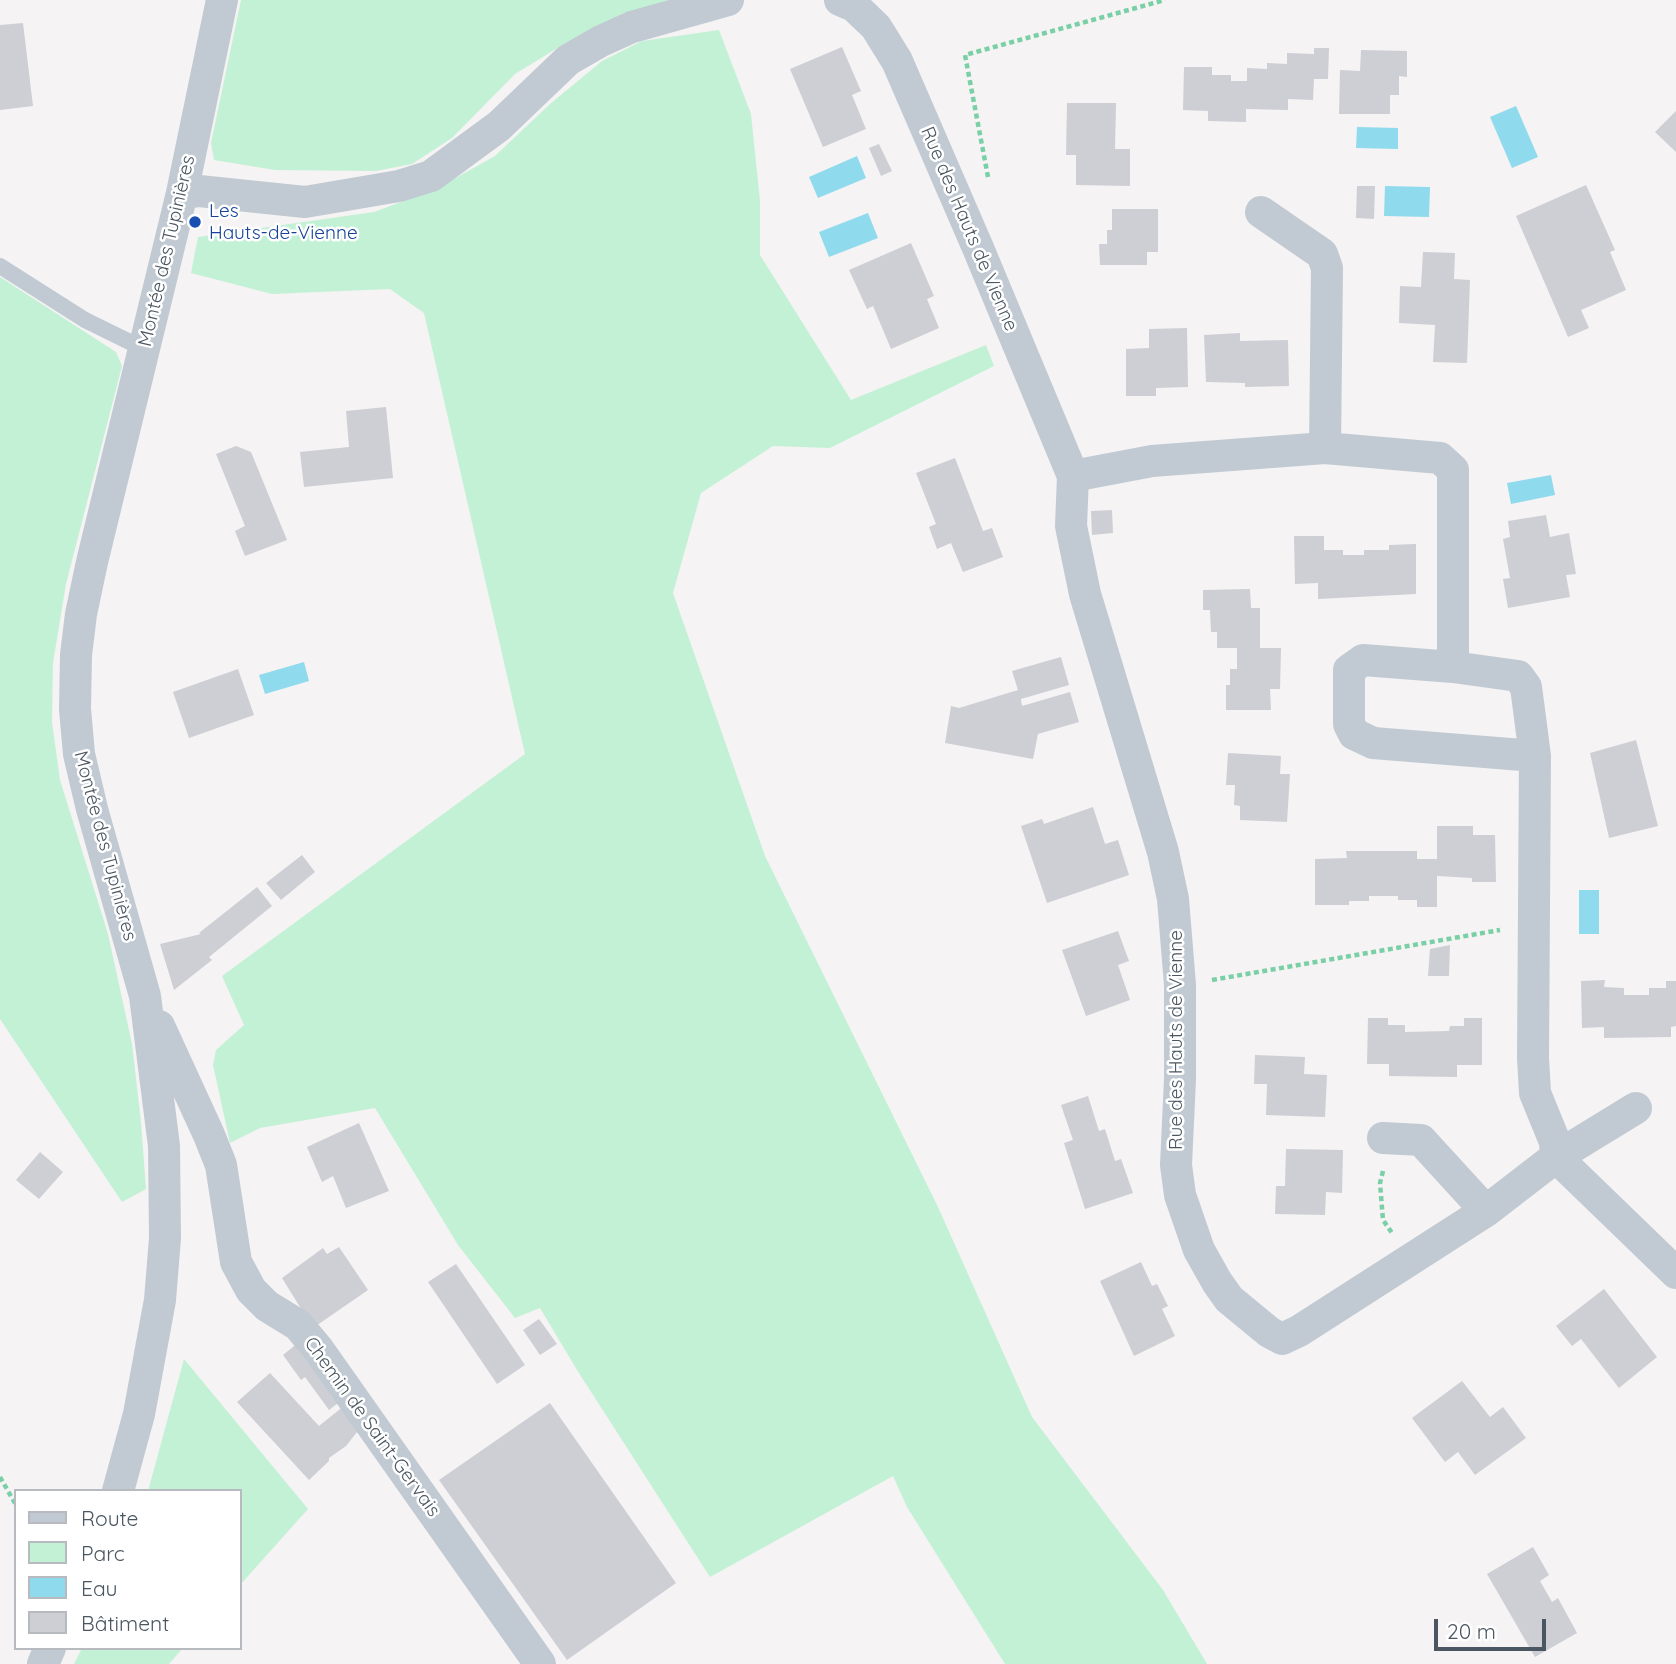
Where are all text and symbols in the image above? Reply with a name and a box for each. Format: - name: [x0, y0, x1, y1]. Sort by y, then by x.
- street label: Rue des Hauts de Vienne: [916, 123, 1022, 335]
- street label: Montée des Tupinières: [134, 153, 200, 349]
- place label: Les Hauts-de-Vienne: [209, 200, 358, 244]
- marker: Les Hauts-de-Vienne: [187, 214, 203, 230]
- street label: Montée des Tupinières: [69, 749, 141, 943]
- street label: Rue des Hauts de Vienne: [1165, 930, 1187, 1150]
- street label: Chemin de Saint-Gervais: [299, 1333, 445, 1521]
- legend: [14, 1489, 242, 1650]
- text: Route: [81, 1505, 138, 1531]
- text: Parc: [81, 1540, 125, 1566]
- text: Eau: [81, 1575, 117, 1601]
- scale bar: [1438, 1604, 1550, 1648]
- text: Bâtiment: [81, 1610, 169, 1636]
- text: 20 m: [1447, 1618, 1496, 1644]

